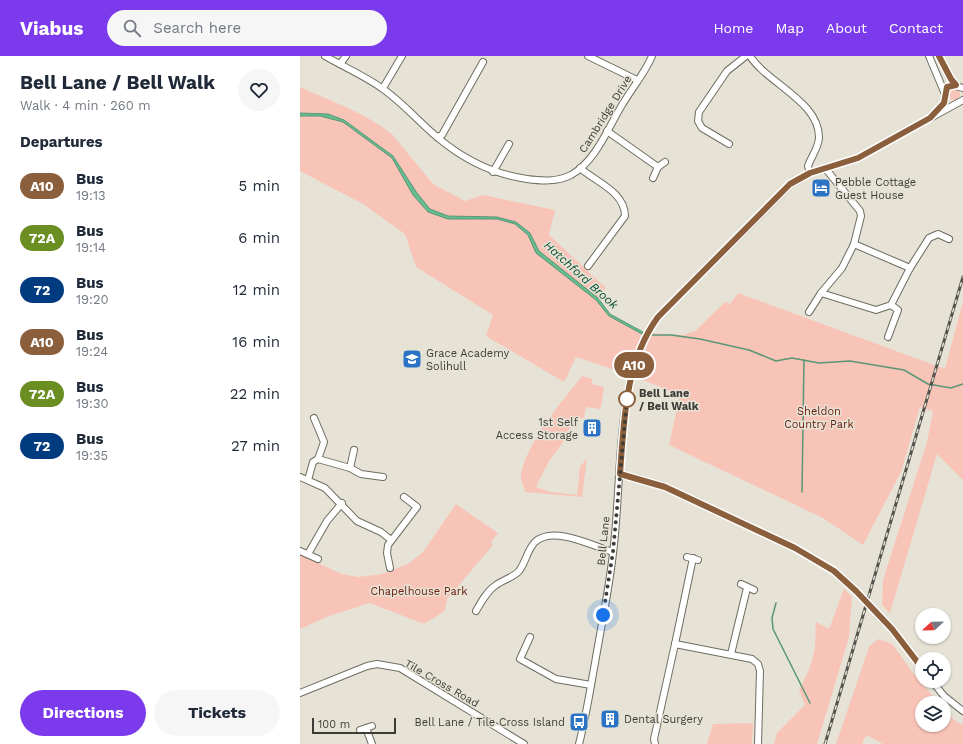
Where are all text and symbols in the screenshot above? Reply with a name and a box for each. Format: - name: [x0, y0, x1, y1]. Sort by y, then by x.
- search box: [107, 10, 387, 46]
- text: Viabus: [20, 17, 83, 40]
- icon: search: [121, 17, 143, 39]
- text: Search here: [153, 19, 241, 37]
- text: Home: [713, 20, 753, 36]
- text: Map: [775, 20, 804, 36]
- text: About: [826, 20, 867, 36]
- text: Contact: [889, 20, 943, 36]
- button: heart: [238, 69, 280, 111]
- text: Bell Lane / Bell Walk: [20, 71, 215, 94]
- street label: Cambridge Drive: [576, 73, 634, 155]
- text: Walk · 4 min · 260 m: [20, 98, 151, 113]
- text: Departures: [20, 133, 103, 151]
- text: Bus: [76, 170, 104, 188]
- place label: Pebble Cottage Guest House: [835, 176, 916, 202]
- text: 5 min: [239, 177, 280, 195]
- hotel icon: Pebble Cottage Guest House: [810, 177, 832, 199]
- text: A10: [30, 178, 54, 194]
- text: 19:13: [76, 188, 106, 203]
- text: Bus: [76, 222, 104, 240]
- text: 6 min: [238, 229, 280, 247]
- text: 72A: [29, 230, 55, 246]
- water label: Hatchford Brook: [541, 238, 621, 312]
- text: 19:14: [76, 240, 106, 255]
- text: Bus: [76, 274, 104, 292]
- text: 12 min: [233, 281, 280, 299]
- text: 72: [34, 282, 50, 298]
- text: 19:20: [76, 292, 109, 307]
- text: Bus: [76, 326, 104, 344]
- text: 16 min: [232, 333, 280, 351]
- text: A10: [30, 334, 54, 350]
- text: 19:24: [76, 344, 108, 359]
- place label: Grace Academy Solihull: [426, 347, 509, 373]
- school or university icon: Grace Academy Solihull: [401, 348, 423, 370]
- line badge: A10: [611, 352, 657, 378]
- text: A10: [622, 357, 646, 373]
- text: Bus: [76, 378, 104, 396]
- text: 22 min: [230, 385, 280, 403]
- text: 72A: [29, 386, 55, 402]
- place label: Bell Lane / Bell Walk: [639, 387, 699, 413]
- marker: Bell Lane / Bell Walk: [618, 390, 636, 408]
- text: 19:30: [76, 396, 109, 411]
- park label: Sheldon Country Park: [784, 405, 854, 431]
- place label: 1st Self Access Storage: [496, 416, 579, 442]
- building icon: 1st Self Access Storage: [581, 417, 603, 439]
- text: Bus: [76, 430, 104, 448]
- text: 27 min: [231, 437, 280, 455]
- text: 72: [34, 438, 50, 454]
- text: 19:35: [76, 448, 108, 463]
- street label: Bell Lane: [594, 516, 613, 566]
- park label: Chapelhouse Park: [371, 585, 467, 598]
- your location: [593, 605, 613, 625]
- north arrow: [915, 608, 951, 644]
- map controls: [915, 608, 951, 732]
- button: locate: [915, 652, 951, 688]
- street label: Tile Cross Road: [402, 657, 481, 710]
- button: Directions: [20, 690, 146, 736]
- button: Tickets: [154, 690, 280, 736]
- button: layers: [915, 696, 951, 732]
- building icon: Dental Surgery: [599, 708, 621, 730]
- bus stop icon: Bell Lane / Tile Cross Island: [568, 711, 590, 733]
- place label: Dental Surgery: [624, 713, 703, 726]
- scale bar: [312, 716, 396, 735]
- place label: Bell Lane / Tile Cross Island: [414, 716, 565, 729]
- text: 100 m: [318, 718, 350, 731]

